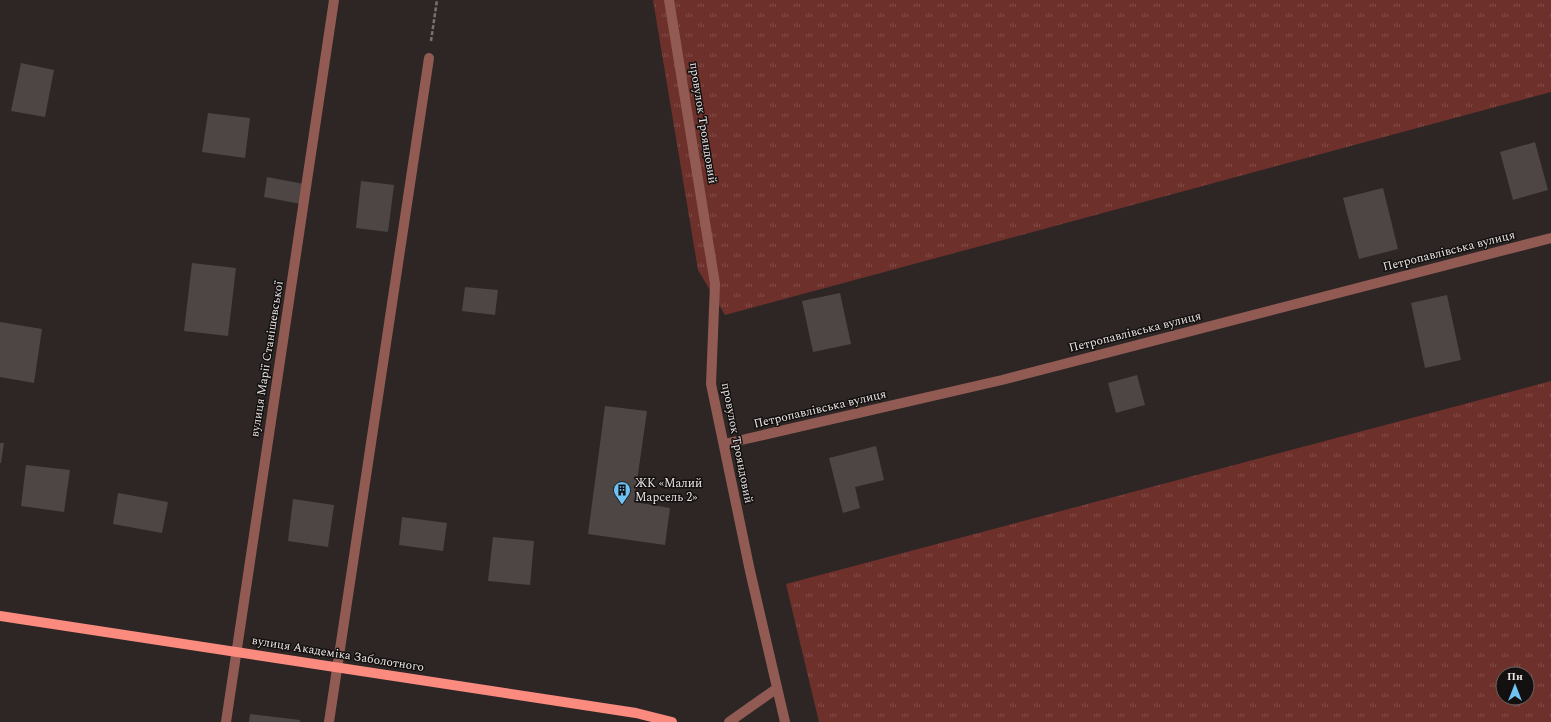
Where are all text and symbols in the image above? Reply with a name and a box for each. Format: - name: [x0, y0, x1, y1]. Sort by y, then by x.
- street label: провулок Трояндовий: [684, 61, 722, 185]
- street label: Петропавлівська вулиця: [1381, 225, 1517, 277]
- street label: вулиця Марії Станішевської: [245, 279, 289, 438]
- street label: Петропавлівська вулиця: [1067, 306, 1203, 358]
- street label: провулок Трояндовий: [716, 381, 758, 505]
- street label: Петропавлівська вулиця: [752, 384, 888, 434]
- place label: ЖК «Малий Марсель 2»: [635, 474, 702, 507]
- building icon: ЖК «Малий Марсель 2»: [612, 480, 632, 505]
- street label: вулиця Академіка Заболотного: [250, 631, 426, 677]
- north arrow: [1495, 666, 1535, 706]
- text: Пн: [1507, 668, 1523, 685]

